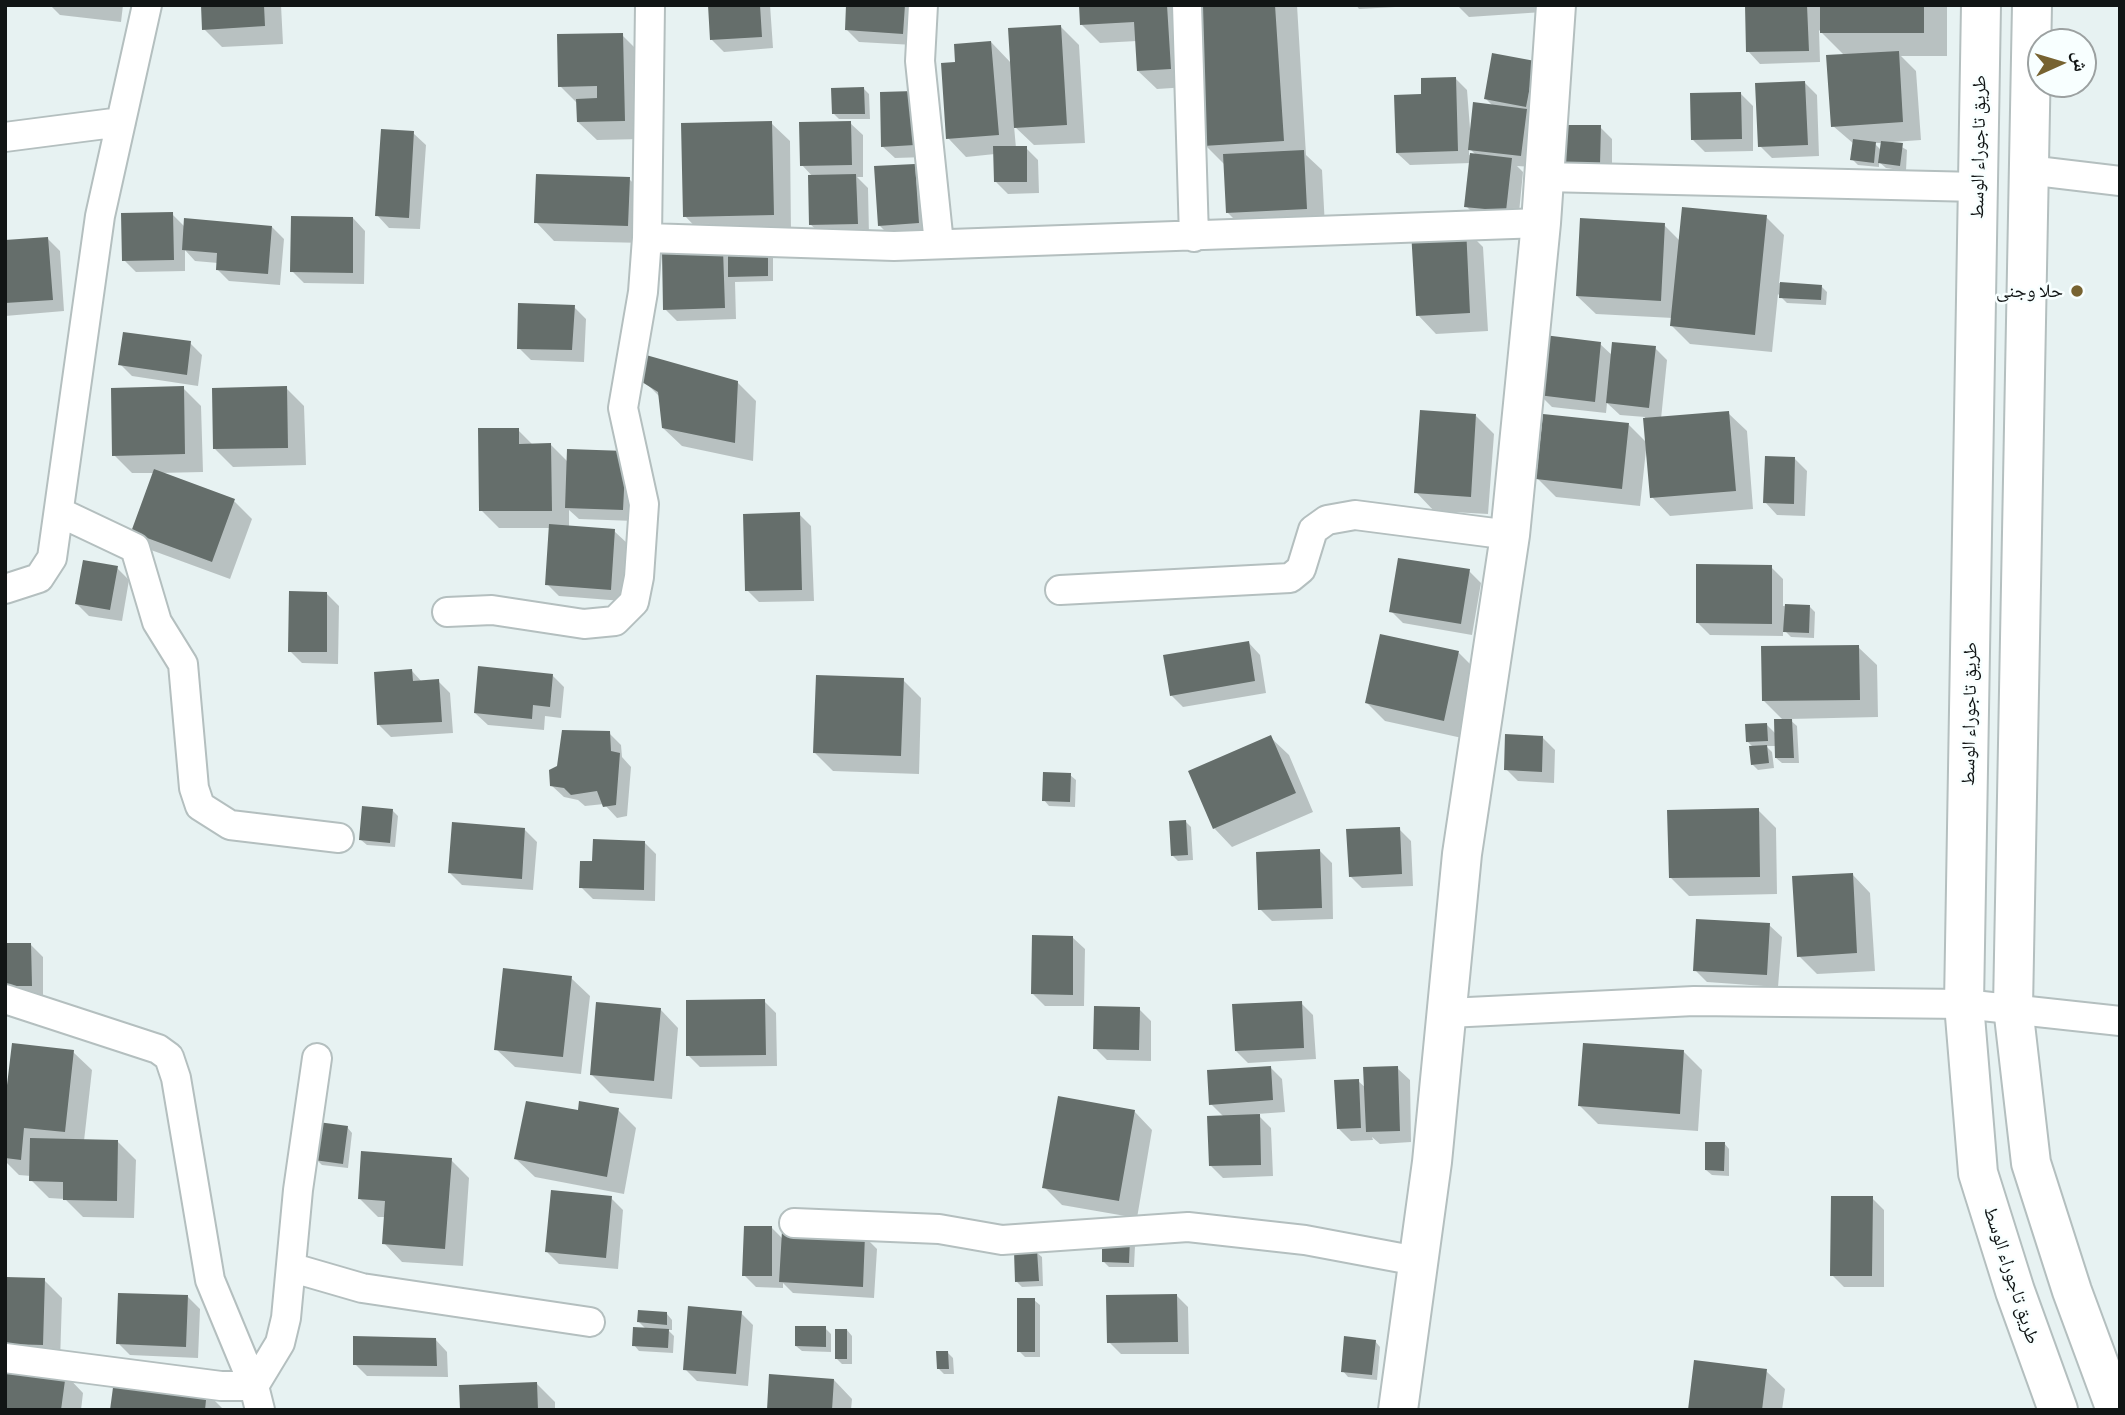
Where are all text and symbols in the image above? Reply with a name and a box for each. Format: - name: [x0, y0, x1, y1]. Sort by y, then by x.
- north arrow: [2027, 28, 2097, 98]
- text: ش: [2069, 51, 2094, 72]
- street label: طريق تاجوراء الوسط: [1965, 75, 1991, 219]
- place label: حلا وجنى: [1996, 280, 2063, 302]
- marker: حلا وجنى: [2069, 283, 2085, 299]
- street label: طريق تاجوراء الوسط: [1956, 642, 1982, 786]
- street label: طريق تاجوراء الوسط: [1979, 1203, 2045, 1347]

